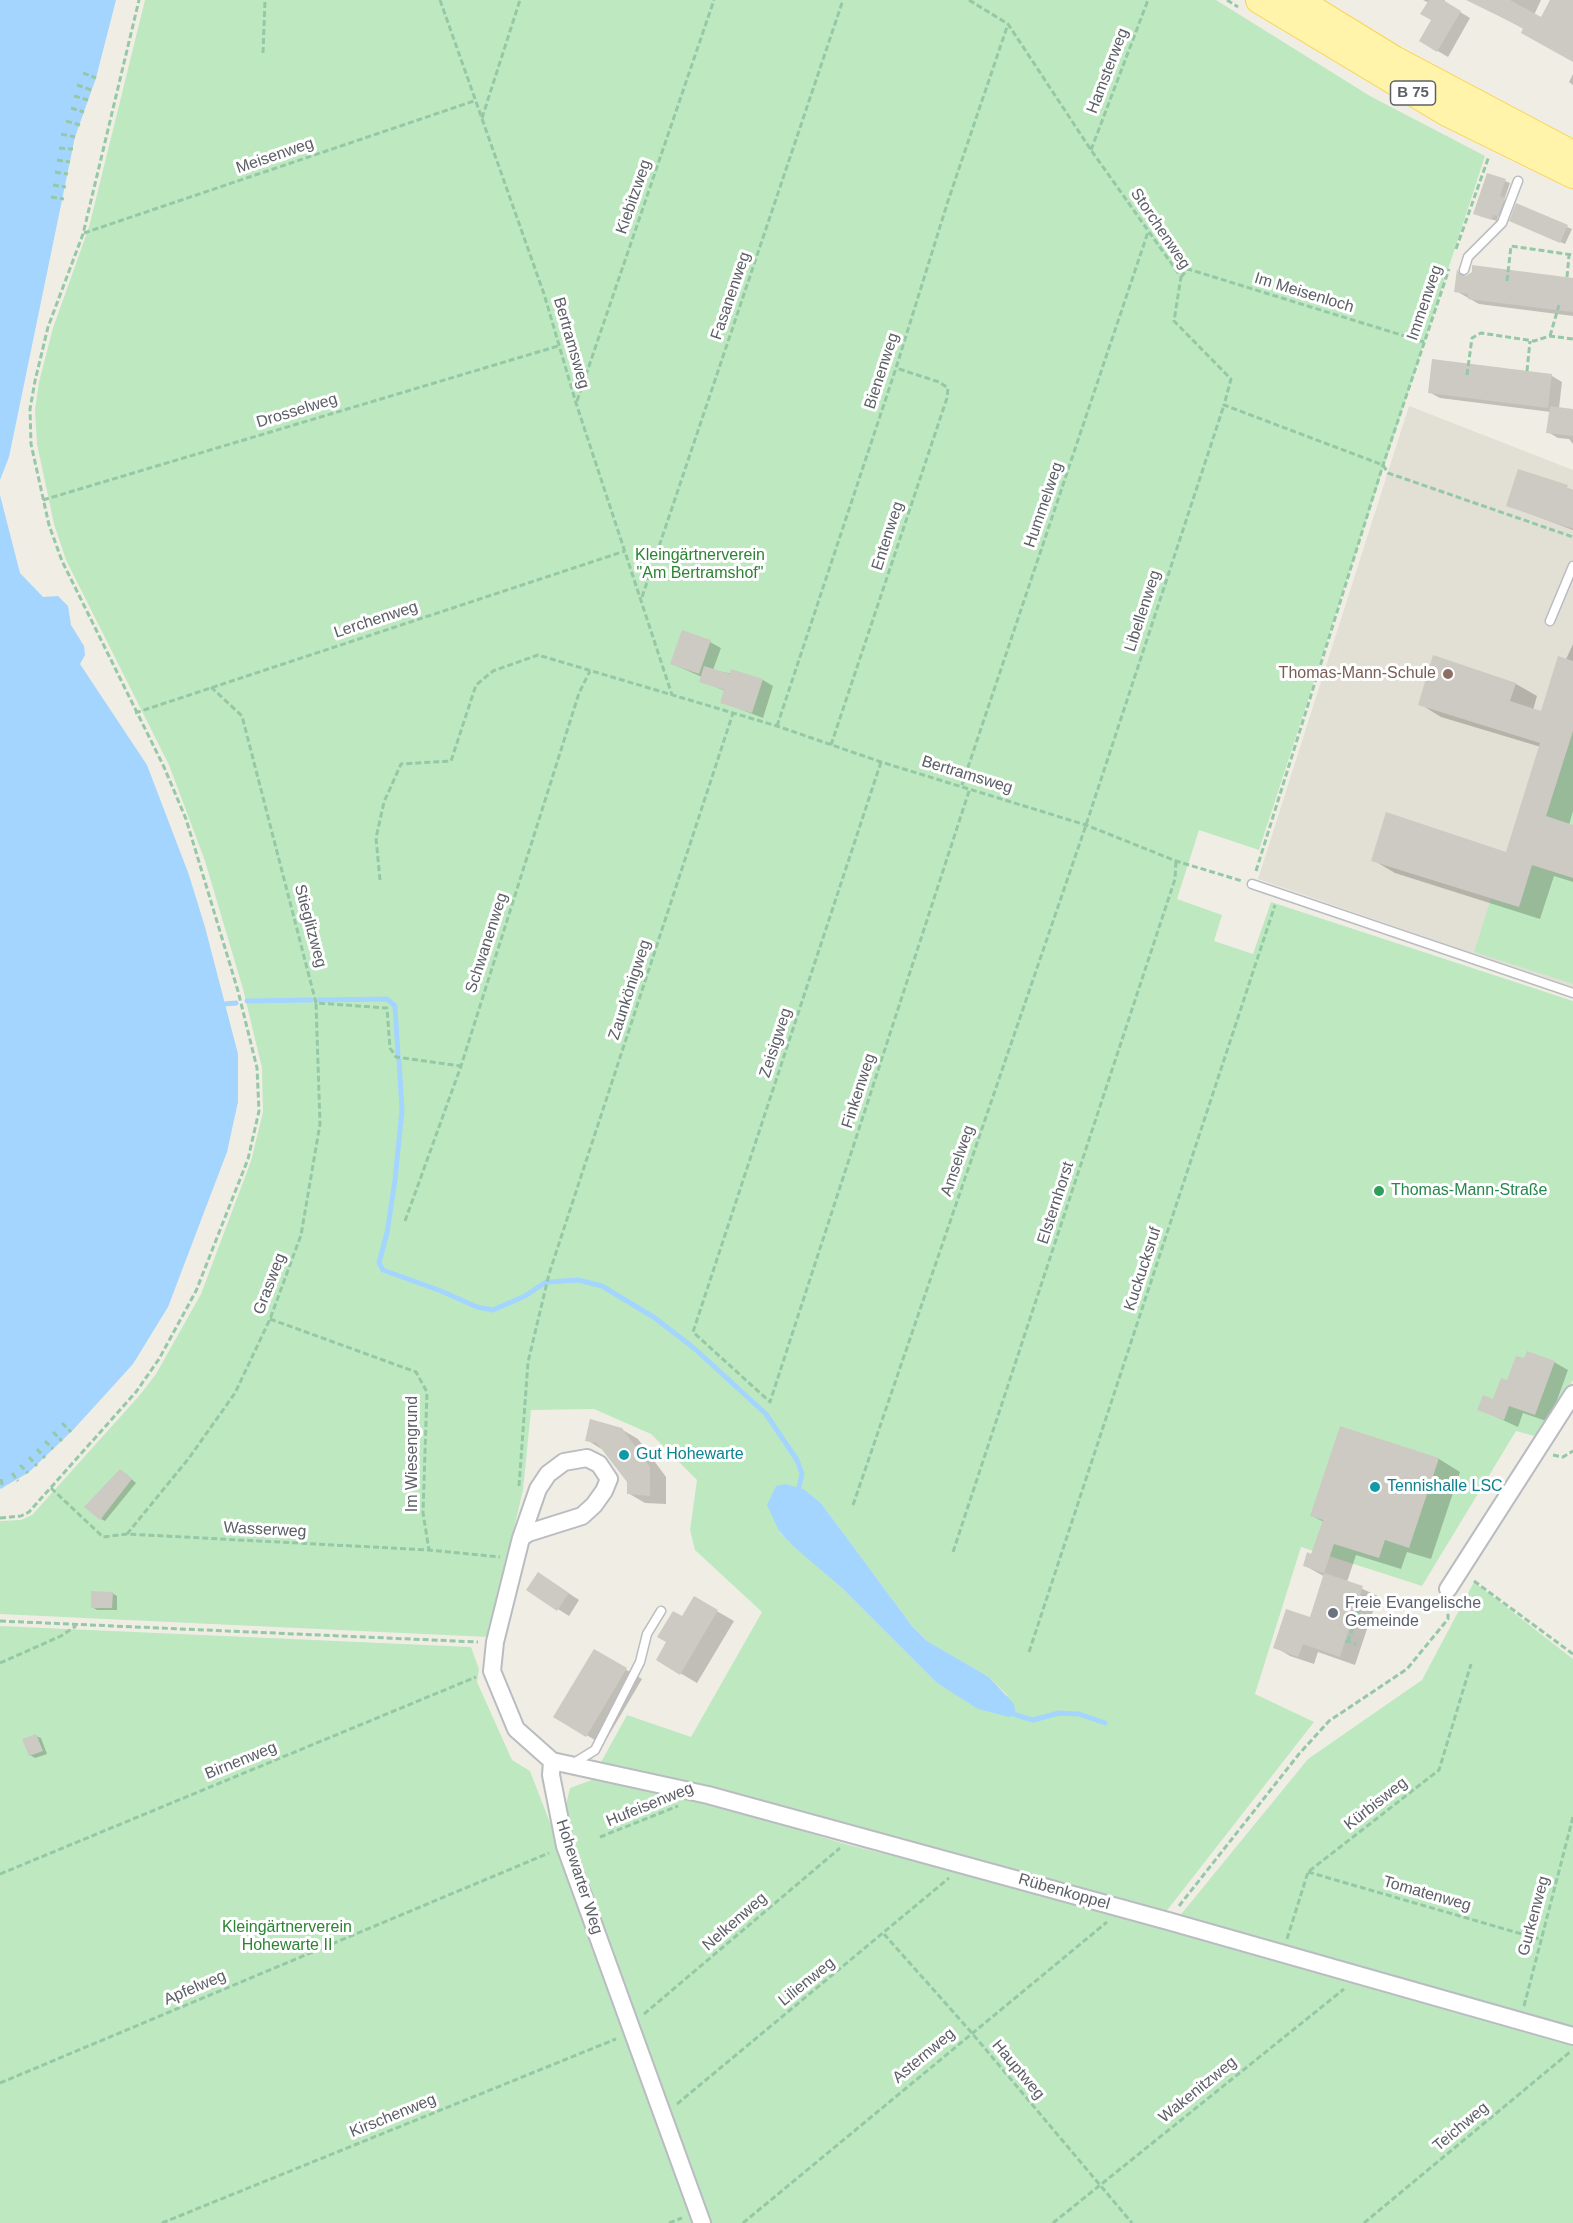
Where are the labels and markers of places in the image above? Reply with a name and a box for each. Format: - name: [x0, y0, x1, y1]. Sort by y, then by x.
- place label: Thomas-Mann-Schule: [1279, 664, 1436, 684]
- marker: Thomas-Mann-Schule: [1441, 667, 1455, 681]
- place label: Thomas-Mann-Straße: [1391, 1181, 1547, 1201]
- marker: Thomas-Mann-Straße: [1372, 1184, 1386, 1198]
- place label: Gut Hohewarte: [636, 1445, 744, 1465]
- marker: Gut Hohewarte: [617, 1448, 631, 1462]
- place label: Tennishalle LSC: [1387, 1477, 1503, 1497]
- marker: Tennishalle LSC: [1368, 1480, 1382, 1494]
- place label: Freie Evangelische Gemeinde: [1345, 1594, 1481, 1632]
- marker: Freie Evangelische Gemeinde: [1326, 1606, 1340, 1620]

